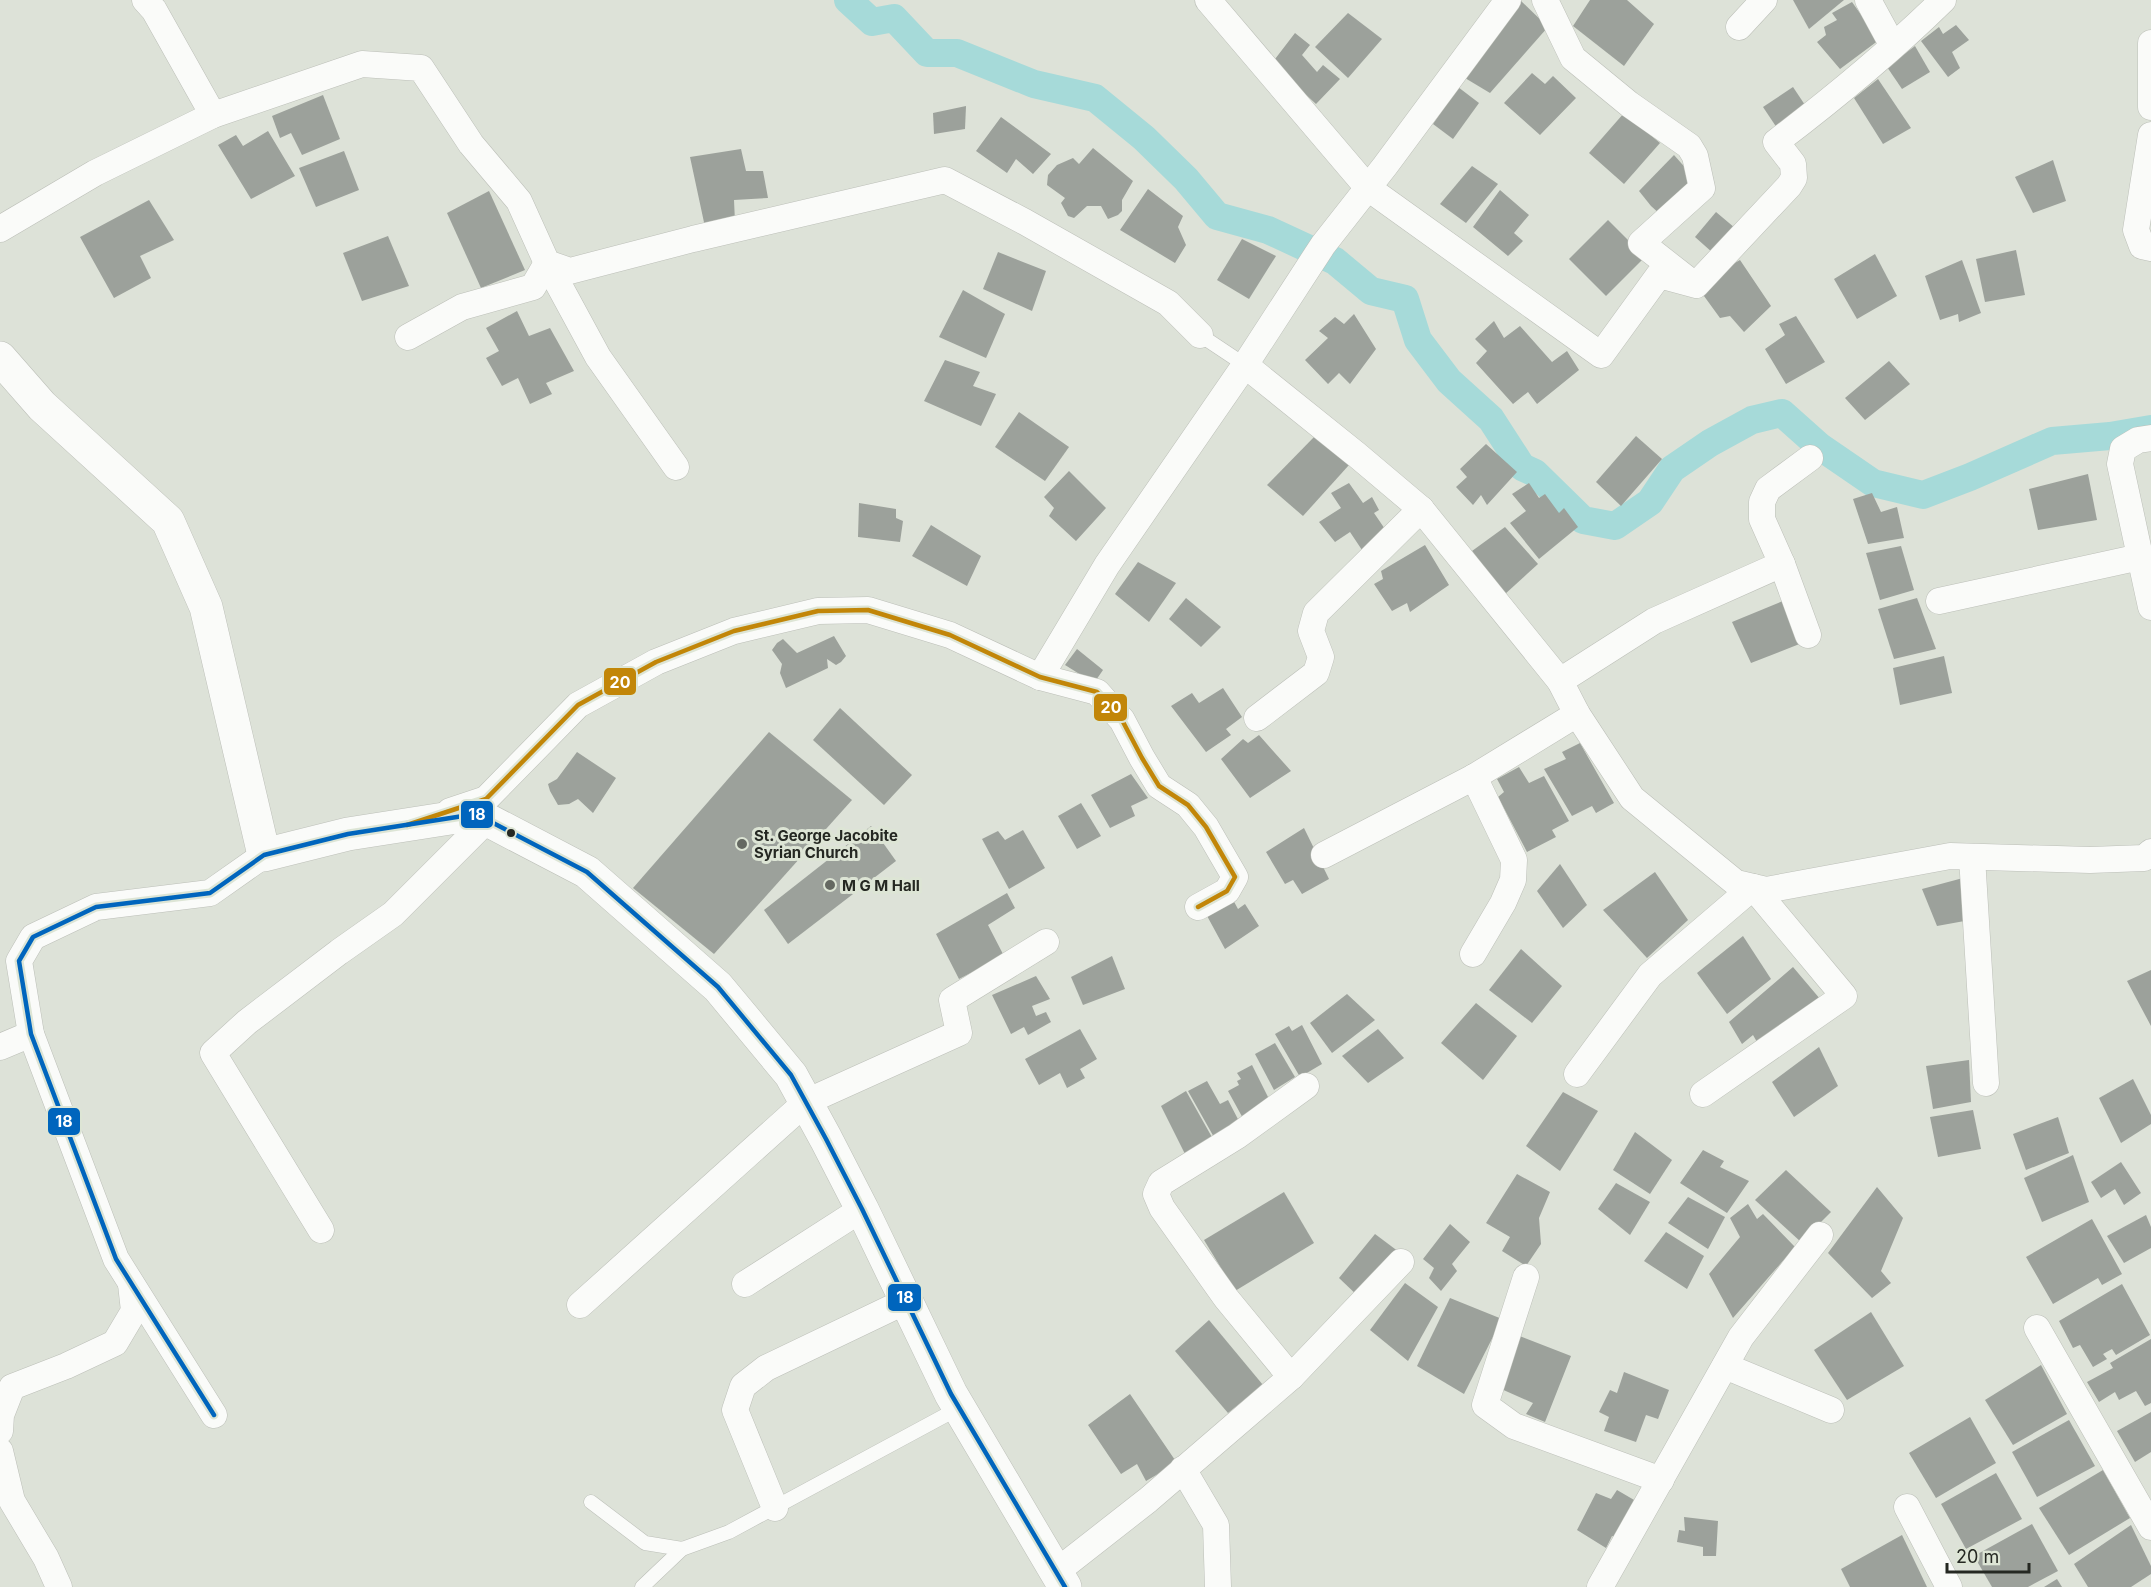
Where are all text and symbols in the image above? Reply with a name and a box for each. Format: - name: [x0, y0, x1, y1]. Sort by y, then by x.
- line badge: 20: [603, 667, 637, 696]
- text: 20: [610, 672, 631, 692]
- line badge: 20: [1093, 693, 1128, 722]
- text: 20: [1101, 697, 1122, 717]
- line badge: 18: [460, 800, 494, 829]
- text: 18: [468, 804, 486, 824]
- place label: St. George Jacobite Syrian Church: [754, 826, 898, 862]
- unlabelled marker: [505, 827, 517, 839]
- marker: St. George Jacobite Syrian Church: [735, 837, 749, 851]
- place label: M G M Hall: [842, 876, 920, 895]
- marker: M G M Hall: [823, 878, 837, 892]
- line badge: 18: [47, 1107, 81, 1136]
- text: 18: [55, 1111, 73, 1131]
- line badge: 18: [887, 1283, 922, 1312]
- text: 18: [896, 1287, 914, 1307]
- scale bar: [1947, 1536, 2030, 1574]
- text: 20 m: [1956, 1546, 1999, 1567]

